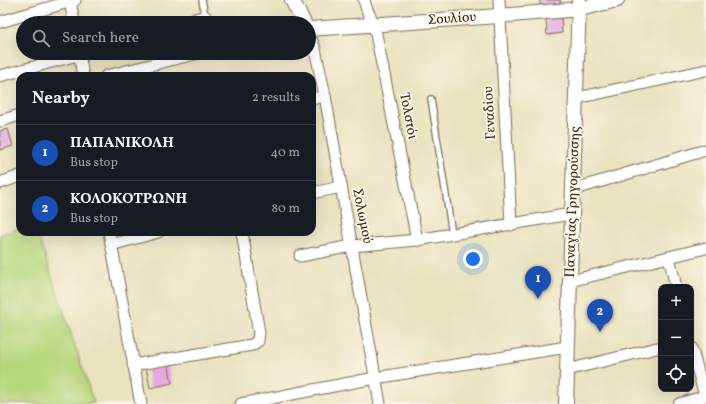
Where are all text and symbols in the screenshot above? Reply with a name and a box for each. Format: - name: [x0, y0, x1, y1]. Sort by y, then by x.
- street label: Σουλίου: [427, 8, 477, 30]
- search box: [16, 16, 316, 60]
- icon: search: [30, 27, 52, 49]
- text: Search here: [62, 28, 139, 49]
- street label: Γεναδίου: [479, 85, 501, 140]
- text: Nearby: [32, 87, 90, 110]
- text: 2 results: [252, 89, 300, 107]
- street label: Τολστόι: [394, 91, 422, 141]
- street label: Παναγίας Γρηγορούσσης: [561, 126, 585, 278]
- text: ΠΑΠΑΝΙΚΟΛΗ: [70, 133, 174, 154]
- text: 1: [42, 144, 48, 162]
- text: 40 m: [271, 144, 300, 162]
- text: Bus stop: [70, 154, 118, 172]
- street label: Σολωμού: [347, 187, 377, 246]
- text: ΚΟΛΟΚΟΤΡΩΝΗ: [70, 189, 187, 210]
- text: 2: [42, 200, 48, 218]
- text: 80 m: [271, 200, 300, 218]
- text: Bus stop: [70, 210, 118, 228]
- your location: [463, 249, 483, 269]
- pin: 1: [525, 266, 551, 299]
- map controls: [658, 284, 694, 392]
- button: +: [658, 284, 694, 320]
- pin: 2: [587, 299, 613, 332]
- button: −: [658, 320, 694, 356]
- button: locate: [658, 356, 694, 392]

